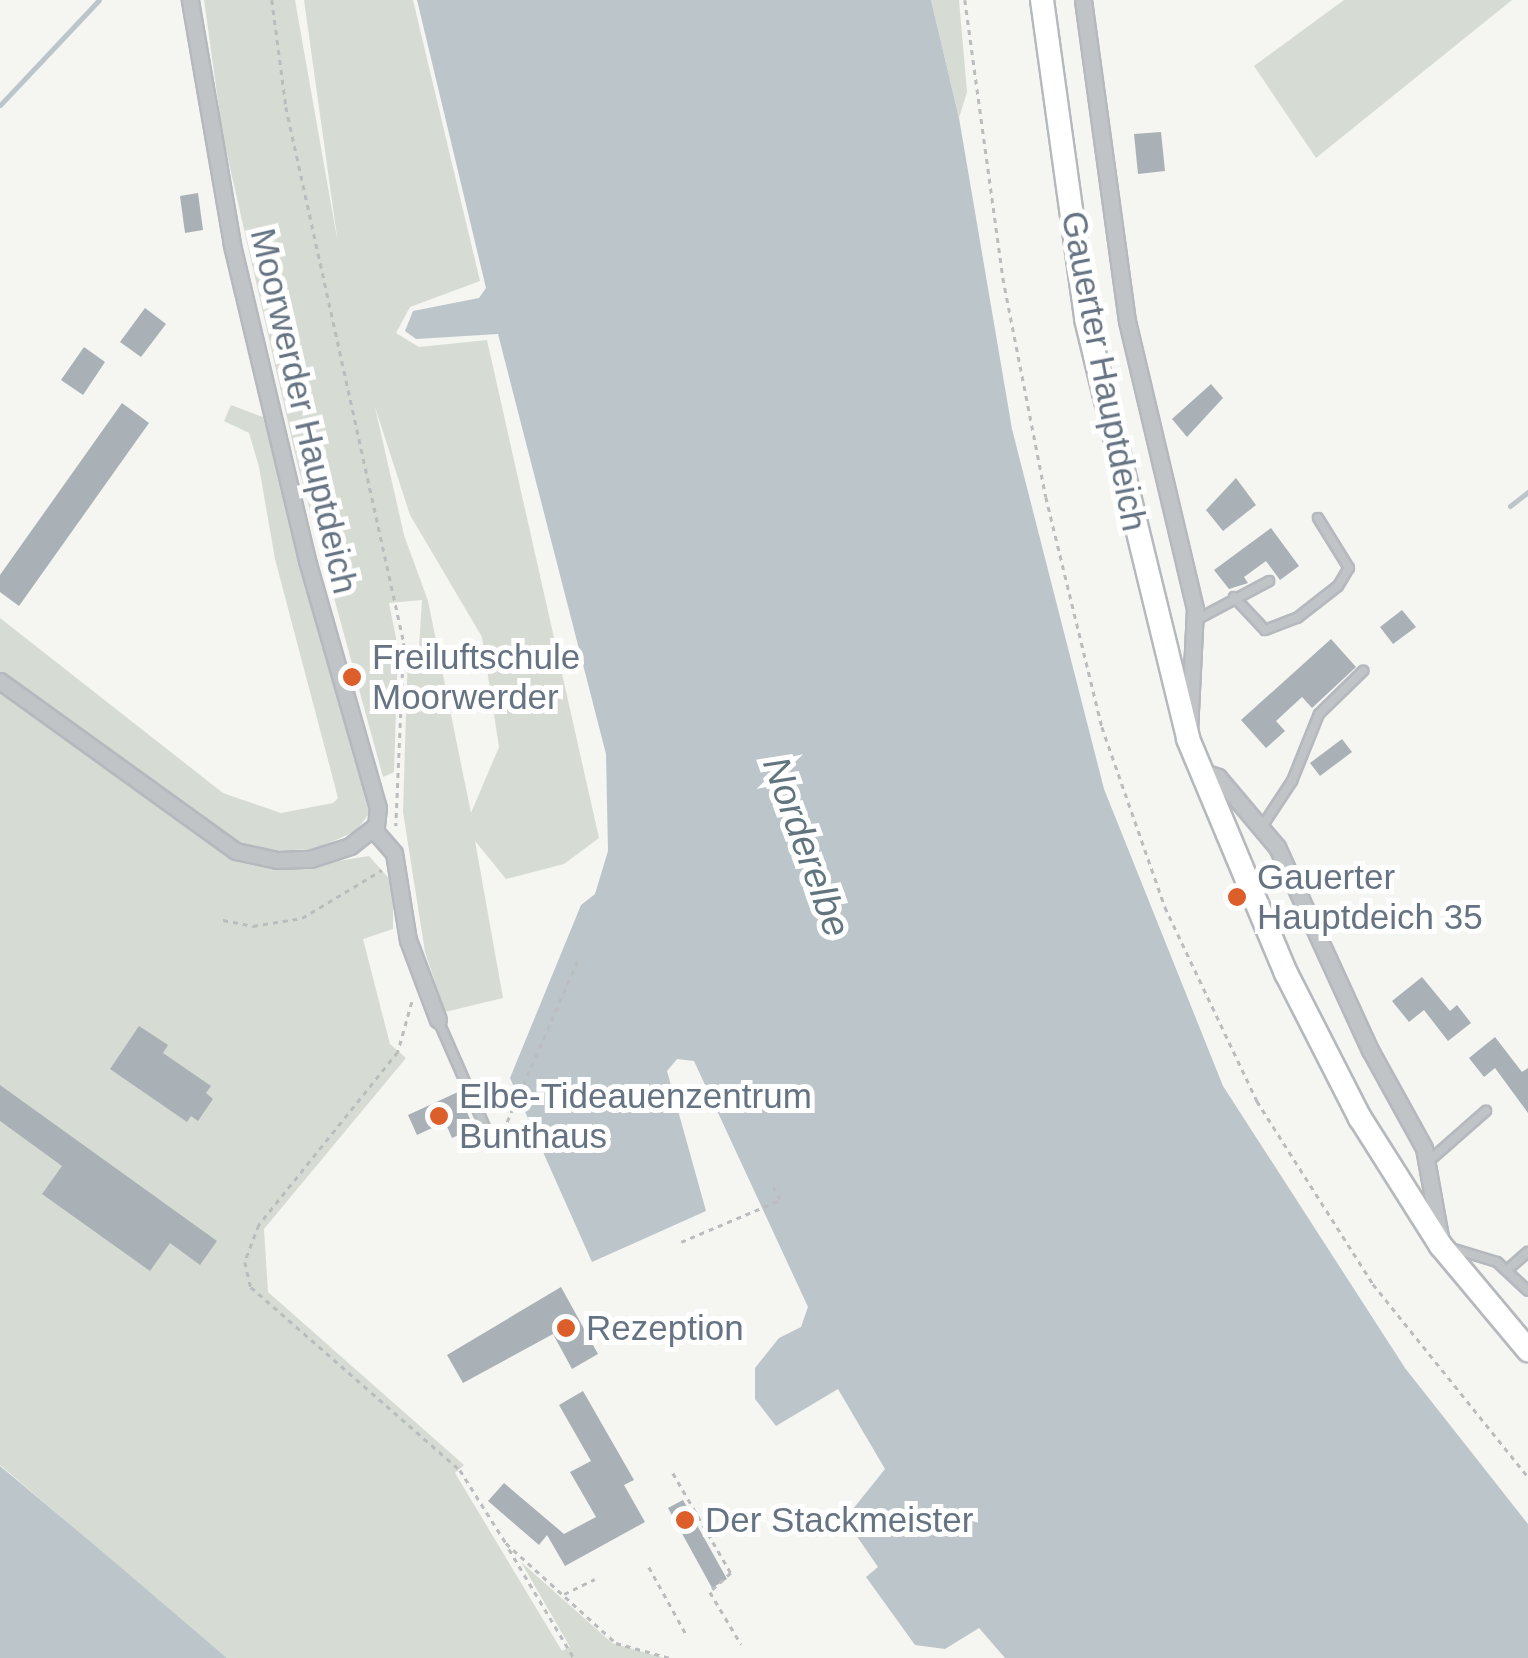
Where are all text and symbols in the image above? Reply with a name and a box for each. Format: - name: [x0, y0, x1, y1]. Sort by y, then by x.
- street label: Gauerter Hauptdeich: [1052, 208, 1156, 534]
- street label: Moorwerder Hauptdeich: [242, 224, 366, 598]
- place label: Freiluftschule Moorwerder: [372, 636, 580, 718]
- marker: Freiluftschule Moorwerder: [341, 666, 363, 688]
- water label: Norderelbe: [752, 751, 860, 943]
- place label: Gauerter Hauptdeich 35: [1257, 856, 1483, 938]
- marker: Gauerter Hauptdeich 35: [1226, 886, 1248, 908]
- place label: Elbe-Tideauenzentrum Bunthaus: [459, 1075, 812, 1157]
- marker: Elbe-Tideauenzentrum Bunthaus: [428, 1105, 450, 1127]
- place label: Rezeption: [586, 1307, 744, 1349]
- marker: Rezeption: [555, 1317, 577, 1339]
- place label: Der Stackmeister: [705, 1499, 973, 1541]
- marker: Der Stackmeister: [674, 1509, 696, 1531]

